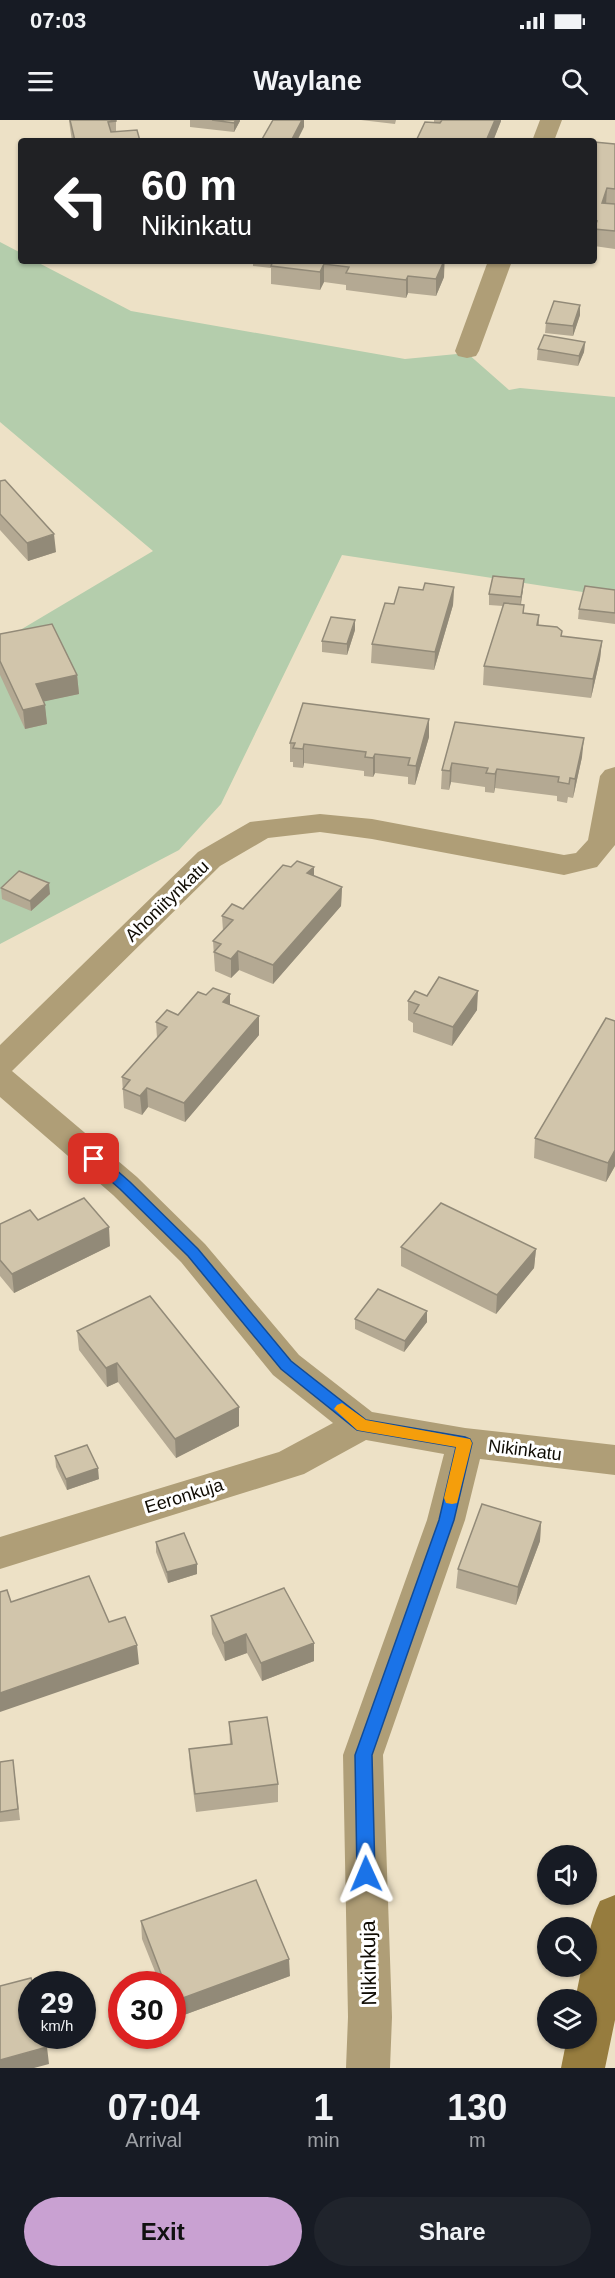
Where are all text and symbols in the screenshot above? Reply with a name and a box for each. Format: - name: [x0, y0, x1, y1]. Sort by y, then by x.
- text: 07:03: [30, 8, 86, 33]
- icon: menu: [24, 65, 57, 98]
- icon: search: [558, 65, 591, 98]
- text: Waylane: [253, 66, 362, 96]
- icon: left: [42, 162, 120, 240]
- text: 60 m: [141, 162, 237, 209]
- text: Nikinkatu: [141, 211, 252, 241]
- street label: Ahoniitynkatu: [121, 856, 213, 946]
- pin: [68, 1133, 119, 1184]
- icon: arrive: [77, 1142, 110, 1175]
- street label: Nikinkatu: [487, 1436, 563, 1464]
- street label: Eeronkuja: [142, 1474, 227, 1517]
- position arrow: [334, 1842, 398, 1906]
- map controls: [537, 1845, 597, 2049]
- button: sound: [537, 1845, 597, 1905]
- button: search: [537, 1917, 597, 1977]
- street label: Nikinkuja: [356, 1920, 380, 2006]
- speed limit sign: 30: [108, 1971, 186, 2049]
- text: 29: [40, 1986, 74, 2019]
- button: layers: [537, 1989, 597, 2049]
- text: km/h: [41, 2017, 73, 2034]
- text: 07:04: [108, 2087, 200, 2128]
- text: 1: [313, 2087, 333, 2128]
- text: 130: [447, 2087, 507, 2128]
- text: Arrival: [125, 2129, 182, 2151]
- text: min: [307, 2129, 340, 2151]
- text: m: [469, 2129, 486, 2151]
- button: Exit: [24, 2197, 302, 2266]
- button: Share: [314, 2197, 591, 2266]

